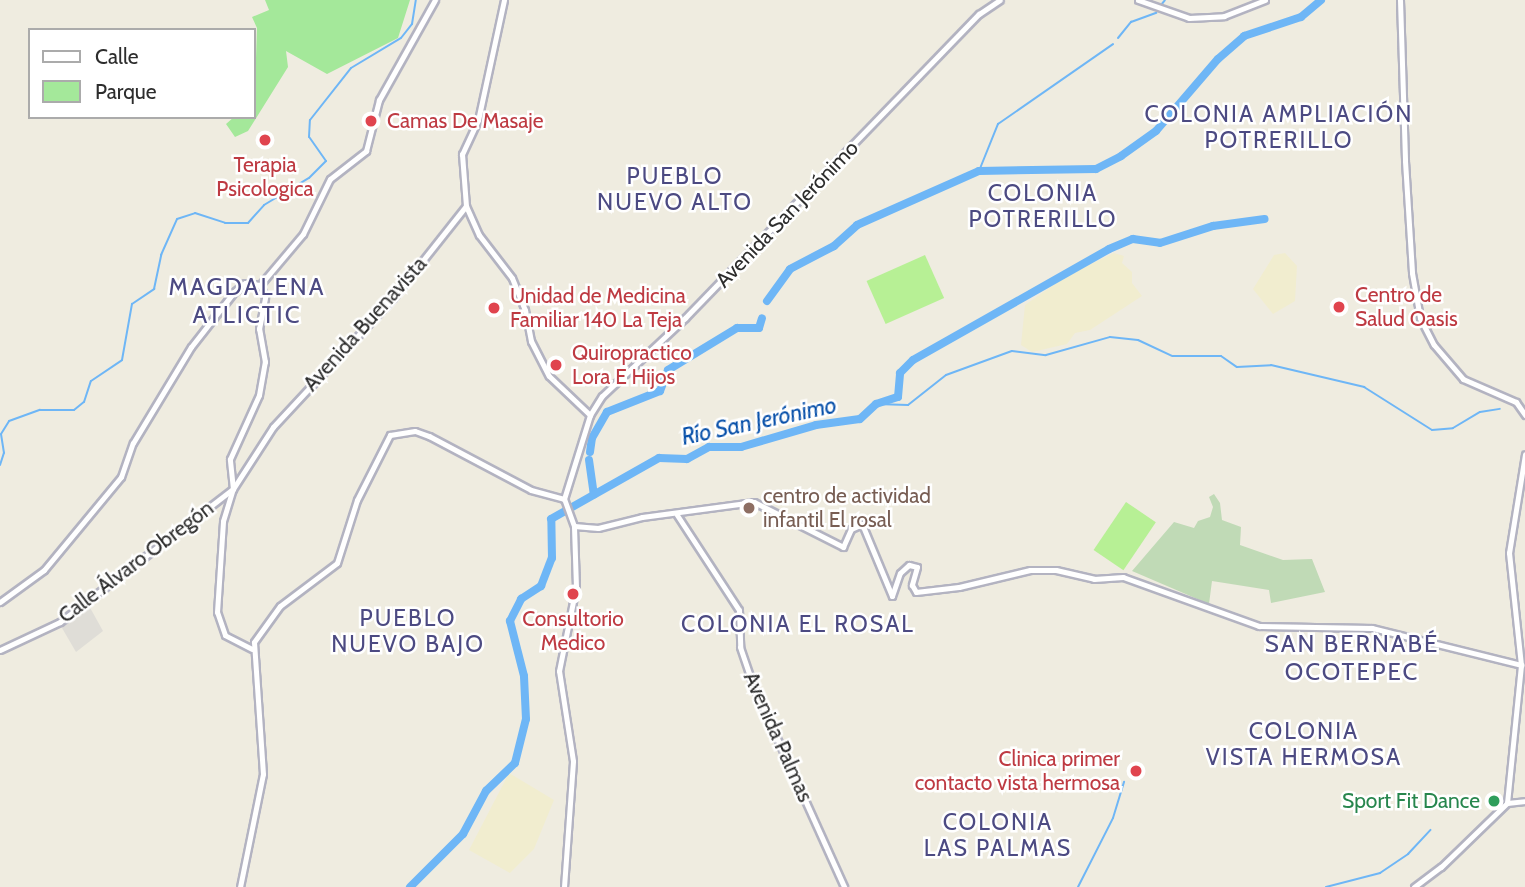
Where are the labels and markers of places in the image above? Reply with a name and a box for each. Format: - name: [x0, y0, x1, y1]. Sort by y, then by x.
- place label: Camas De Masaje: [387, 108, 544, 134]
- marker: Camas De Masaje: [361, 111, 381, 131]
- marker: Terapia Psicologica: [255, 130, 275, 150]
- place label: Terapia Psicologica: [216, 152, 314, 202]
- place label: Centro de Salud Oasis: [1355, 282, 1458, 332]
- place label: Unidad de Medicina Familiar 140 La Teja: [510, 283, 686, 333]
- marker: Centro de Salud Oasis: [1329, 297, 1349, 317]
- marker: Unidad de Medicina Familiar 140 La Teja: [484, 298, 504, 318]
- place label: Quiropractico Lora E Hijos: [572, 340, 692, 390]
- marker: Quiropractico Lora E Hijos: [546, 355, 566, 375]
- place label: centro de actividad infantil El rosal: [763, 483, 931, 533]
- marker: centro de actividad infantil El rosal: [741, 500, 757, 516]
- marker: Consultorio Medico: [563, 584, 583, 604]
- place label: Consultorio Medico: [522, 606, 624, 656]
- place label: Clinica primer contacto vista hermosa: [915, 746, 1120, 796]
- marker: Clinica primer contacto vista hermosa: [1126, 761, 1146, 781]
- place label: Sport Fit Dance: [1342, 788, 1480, 814]
- marker: Sport Fit Dance: [1486, 793, 1502, 809]

